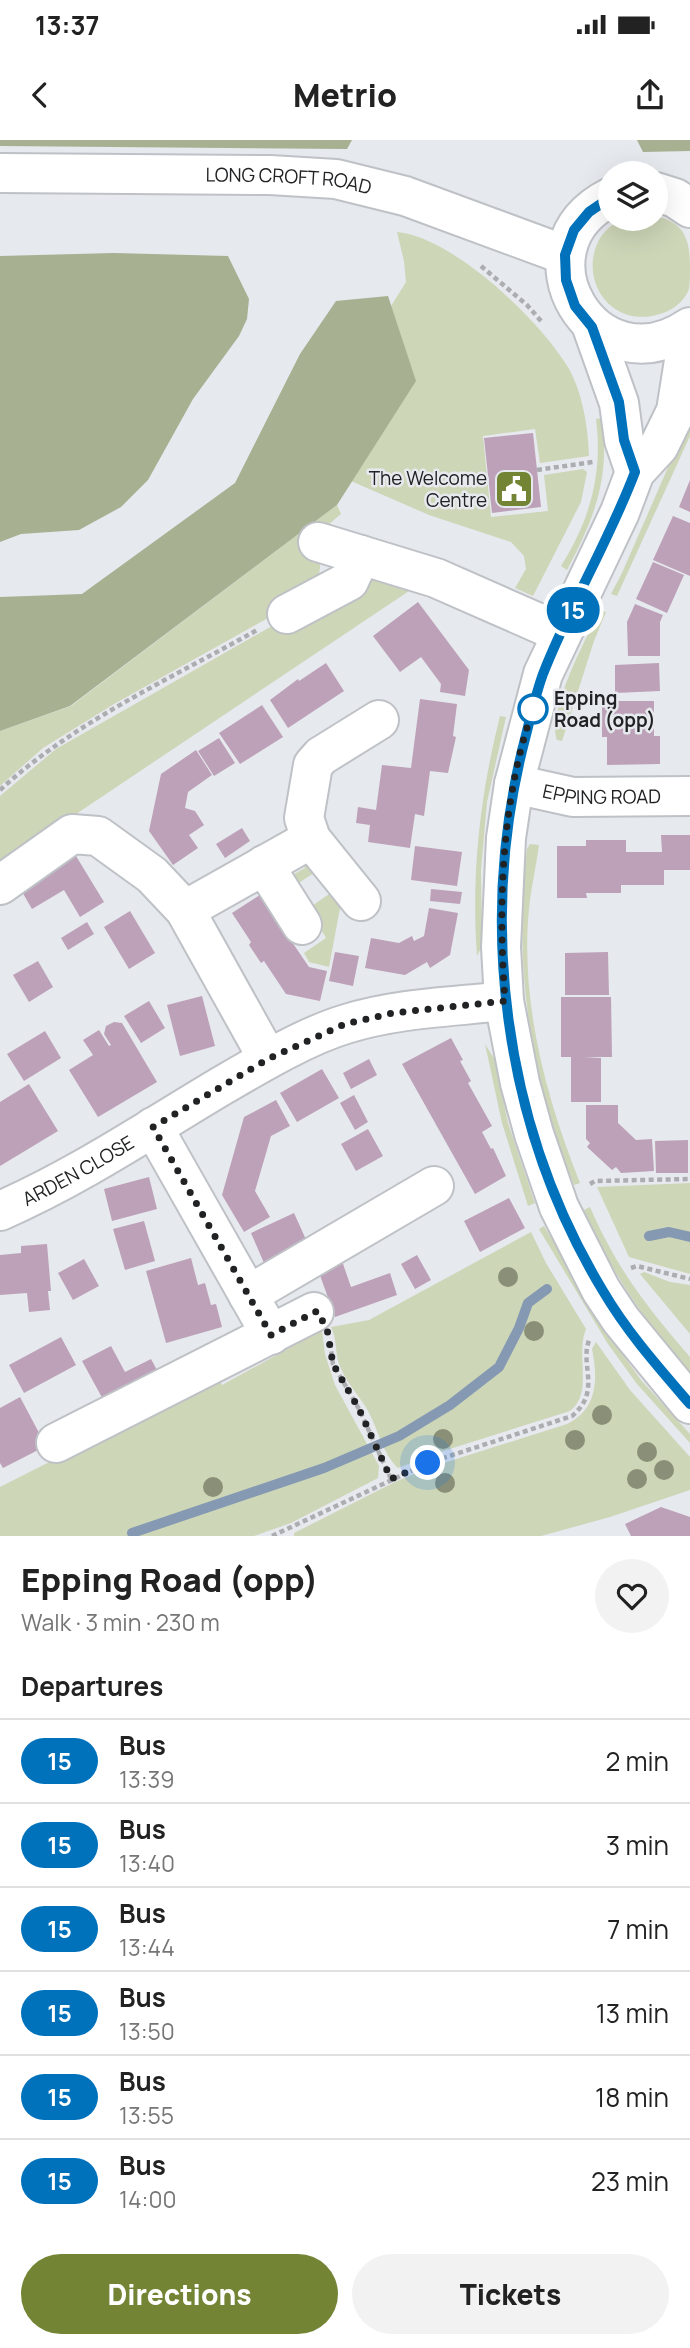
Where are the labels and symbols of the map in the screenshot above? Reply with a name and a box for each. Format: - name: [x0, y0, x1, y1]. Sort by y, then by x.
- street label: LONG CROFT ROAD: [205, 162, 374, 200]
- place label: The Welcome Centre: [369, 465, 487, 513]
- public building icon: The Welcome Centre: [493, 468, 535, 510]
- line badge: 15: [542, 587, 604, 633]
- place label: Epping Road (opp): [554, 685, 656, 733]
- marker: Epping Road (opp): [518, 694, 548, 724]
- street label: EPPING ROAD: [540, 778, 661, 810]
- street label: ARDEN CLOSE: [18, 1129, 139, 1212]
- your location: [410, 1445, 445, 1480]

